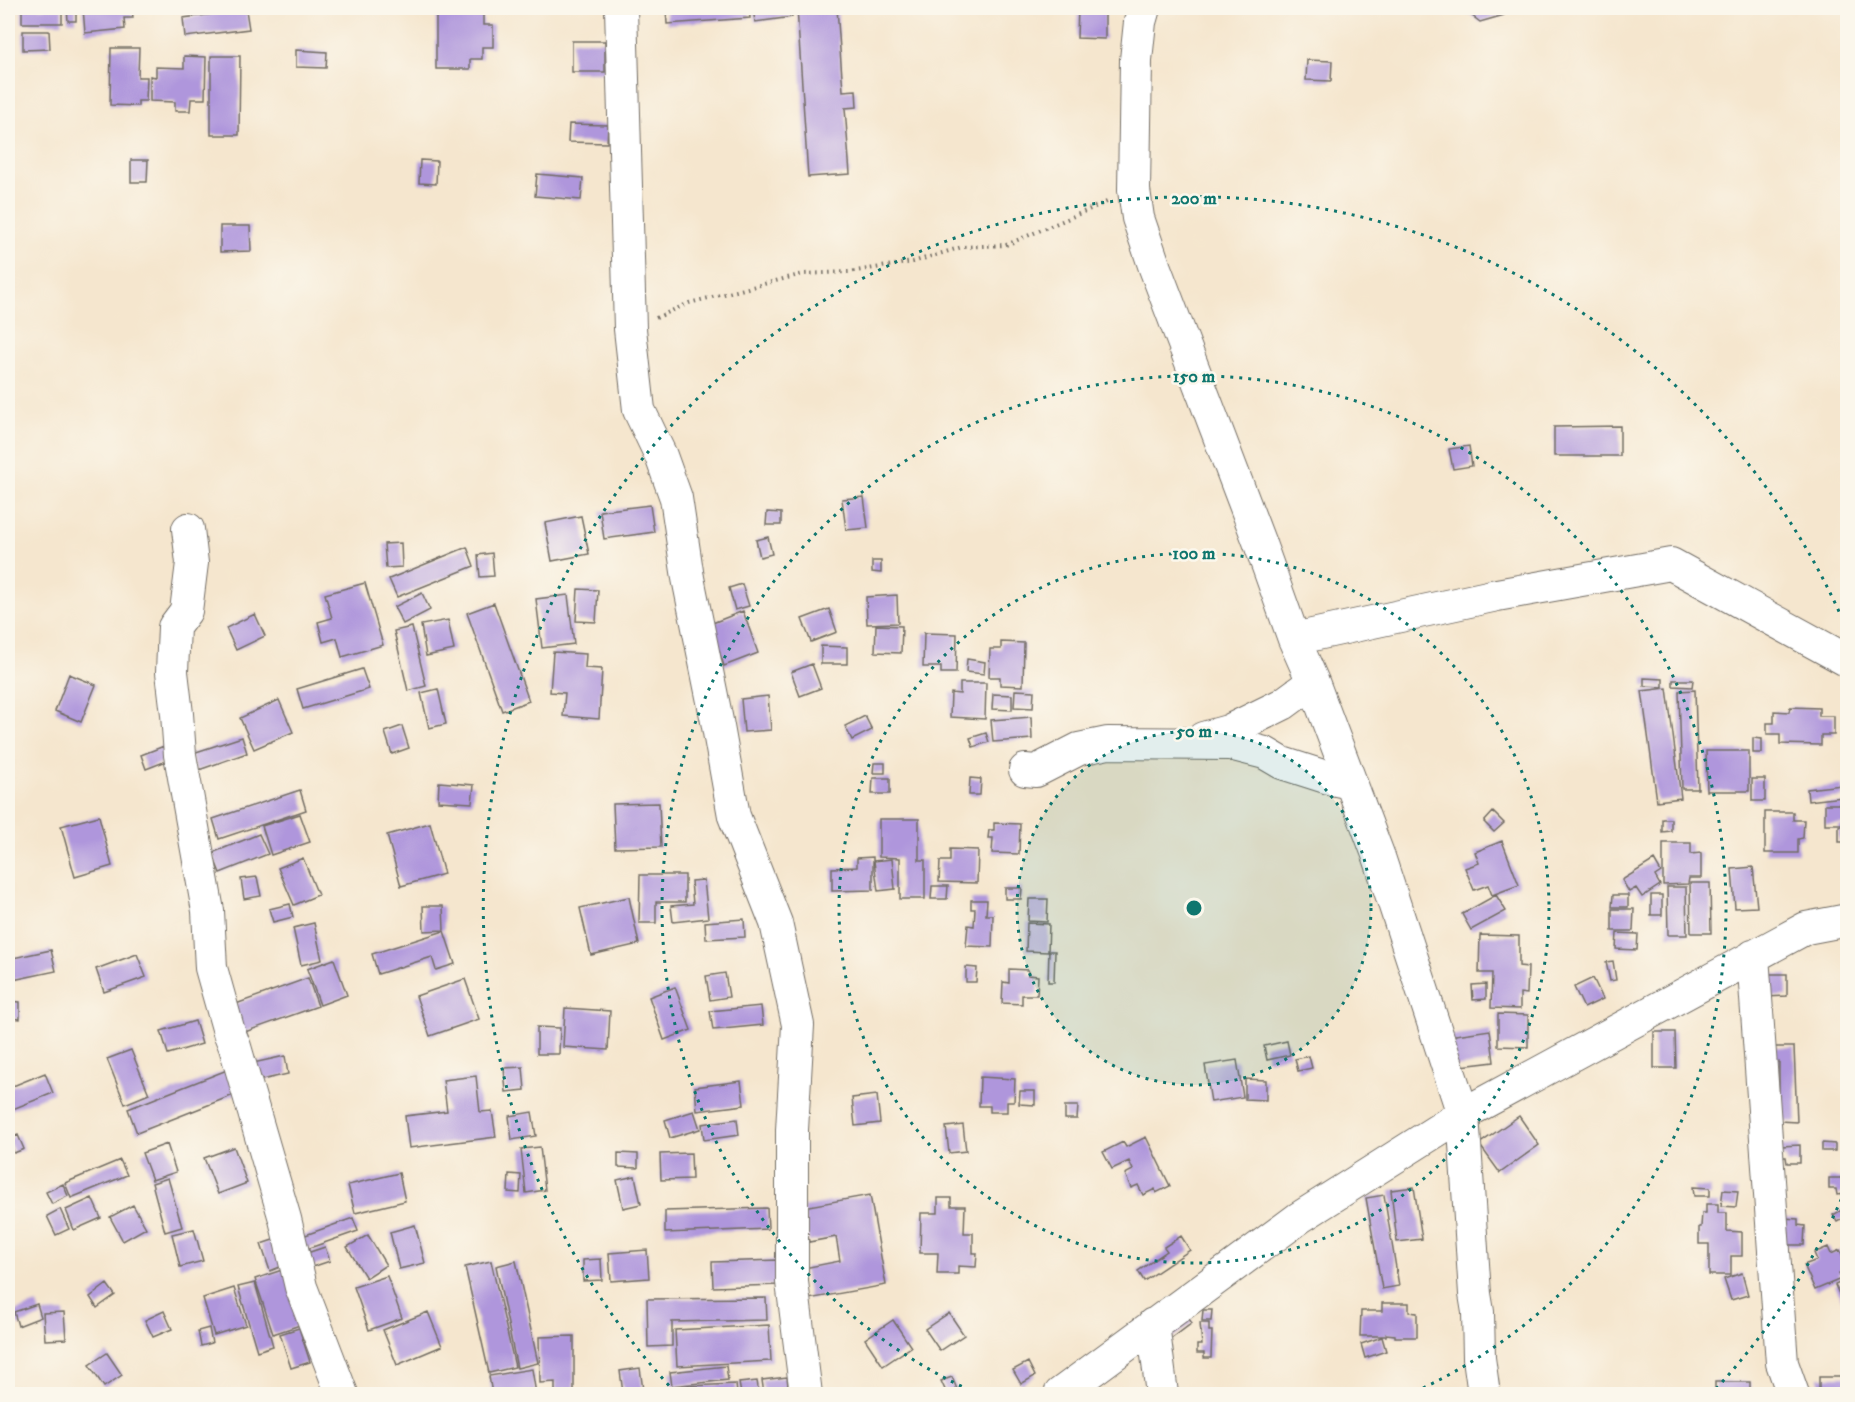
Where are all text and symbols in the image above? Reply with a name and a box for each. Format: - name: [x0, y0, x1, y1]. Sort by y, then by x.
- text: 200 m: [1171, 188, 1217, 210]
- text: 150 m: [1173, 366, 1216, 388]
- text: 100 m: [1172, 543, 1216, 565]
- text: 50 m: [1175, 721, 1212, 743]
- centre of rings: [1184, 898, 1204, 918]

